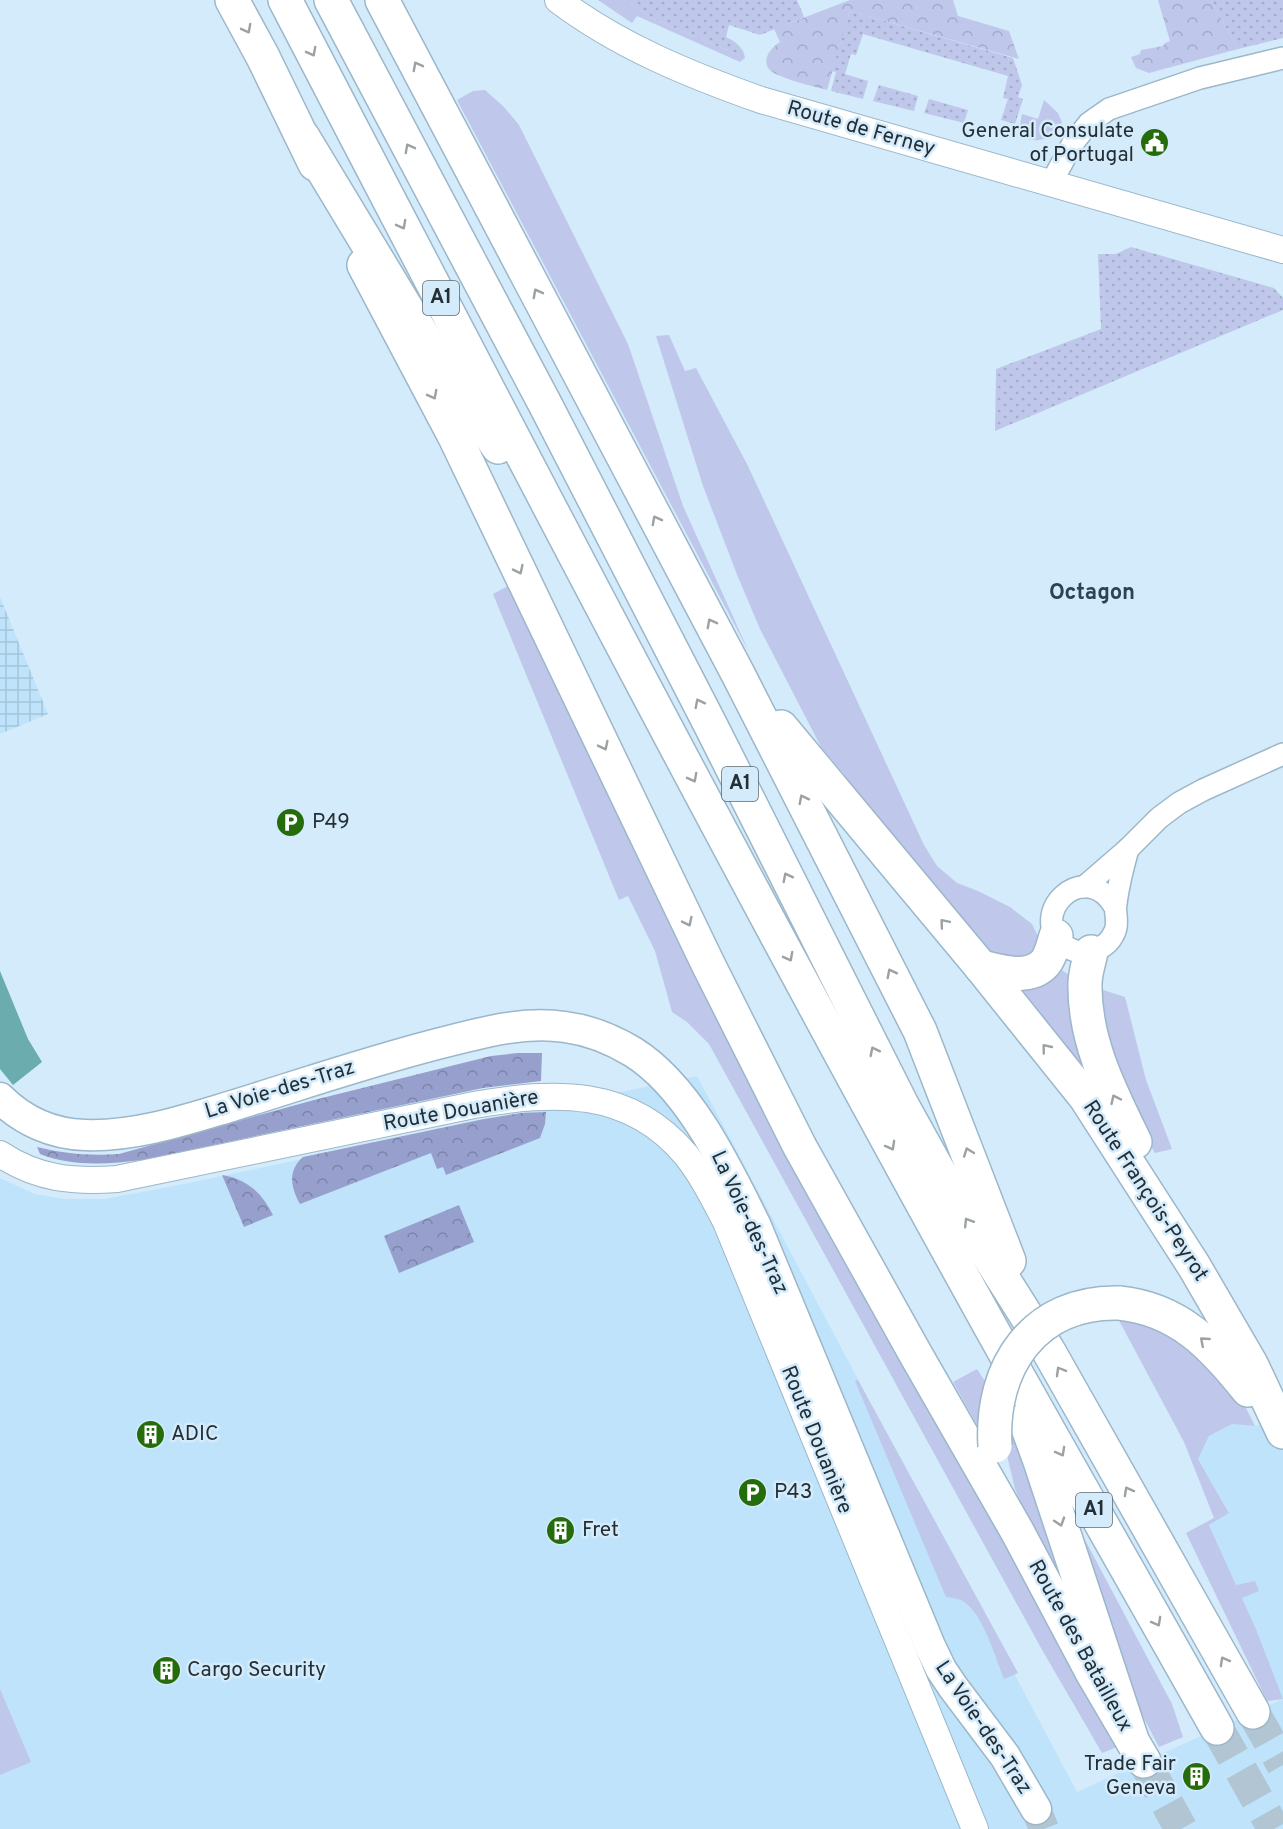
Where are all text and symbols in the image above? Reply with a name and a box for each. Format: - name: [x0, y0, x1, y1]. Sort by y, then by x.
- one-way arrow: [240, 22, 251, 33]
- one-way arrow: [305, 46, 316, 56]
- one-way arrow: [413, 61, 424, 72]
- street label: Route de Ferney: [784, 95, 938, 163]
- place label: General Consulate of Portugal: [961, 118, 1134, 169]
- public building icon: General Consulate of Portugal: [1139, 127, 1171, 159]
- one-way arrow: [405, 144, 416, 155]
- one-way arrow: [395, 218, 407, 229]
- road number: A1: [423, 281, 459, 315]
- one-way arrow: [533, 289, 545, 300]
- one-way arrow: [426, 389, 437, 400]
- one-way arrow: [652, 516, 663, 527]
- one-way arrow: [512, 564, 524, 575]
- district label: Octagon: [1049, 580, 1135, 607]
- one-way arrow: [707, 619, 718, 629]
- one-way arrow: [695, 699, 706, 709]
- one-way arrow: [596, 740, 608, 751]
- road number: A1: [722, 767, 758, 801]
- one-way arrow: [686, 771, 697, 782]
- one-way arrow: [798, 795, 810, 806]
- parking icon: P49: [275, 806, 307, 838]
- place label: P49: [312, 809, 350, 836]
- one-way arrow: [782, 872, 794, 883]
- one-way arrow: [681, 915, 693, 926]
- one-way arrow: [940, 919, 951, 930]
- one-way arrow: [782, 951, 793, 962]
- one-way arrow: [887, 969, 898, 980]
- one-way arrow: [1042, 1044, 1053, 1055]
- one-way arrow: [870, 1047, 882, 1058]
- street label: La Voie-des-Traz: [202, 1054, 358, 1126]
- street label: Route Douanière: [381, 1084, 541, 1138]
- street label: Route François-Peyrot: [1076, 1095, 1214, 1287]
- one-way arrow: [1110, 1095, 1122, 1106]
- one-way arrow: [884, 1139, 895, 1150]
- street label: La Voie-des-Traz: [704, 1147, 794, 1299]
- one-way arrow: [963, 1147, 976, 1158]
- one-way arrow: [964, 1218, 975, 1229]
- one-way arrow: [1201, 1337, 1211, 1348]
- street label: Route Douanière: [774, 1362, 858, 1518]
- one-way arrow: [1056, 1367, 1067, 1377]
- building icon: ADIC: [134, 1418, 166, 1450]
- place label: ADIC: [171, 1421, 219, 1448]
- one-way arrow: [1054, 1446, 1065, 1456]
- parking icon: P43: [737, 1476, 769, 1508]
- place label: P43: [774, 1479, 812, 1506]
- one-way arrow: [1124, 1487, 1135, 1498]
- road number: A1: [1076, 1493, 1112, 1527]
- building icon: Fret: [545, 1514, 577, 1546]
- one-way arrow: [1052, 1516, 1065, 1527]
- place label: Fret: [582, 1517, 619, 1544]
- street label: Route des Batailleux: [1022, 1555, 1139, 1737]
- one-way arrow: [1150, 1616, 1161, 1626]
- building icon: Cargo Security: [150, 1654, 182, 1686]
- street label: La Voie-des-Traz: [928, 1656, 1038, 1800]
- place label: Cargo Security: [187, 1657, 326, 1684]
- one-way arrow: [1220, 1657, 1231, 1667]
- place label: Trade Fair Geneva: [1084, 1751, 1176, 1802]
- building icon: Trade Fair Geneva: [1181, 1760, 1213, 1792]

